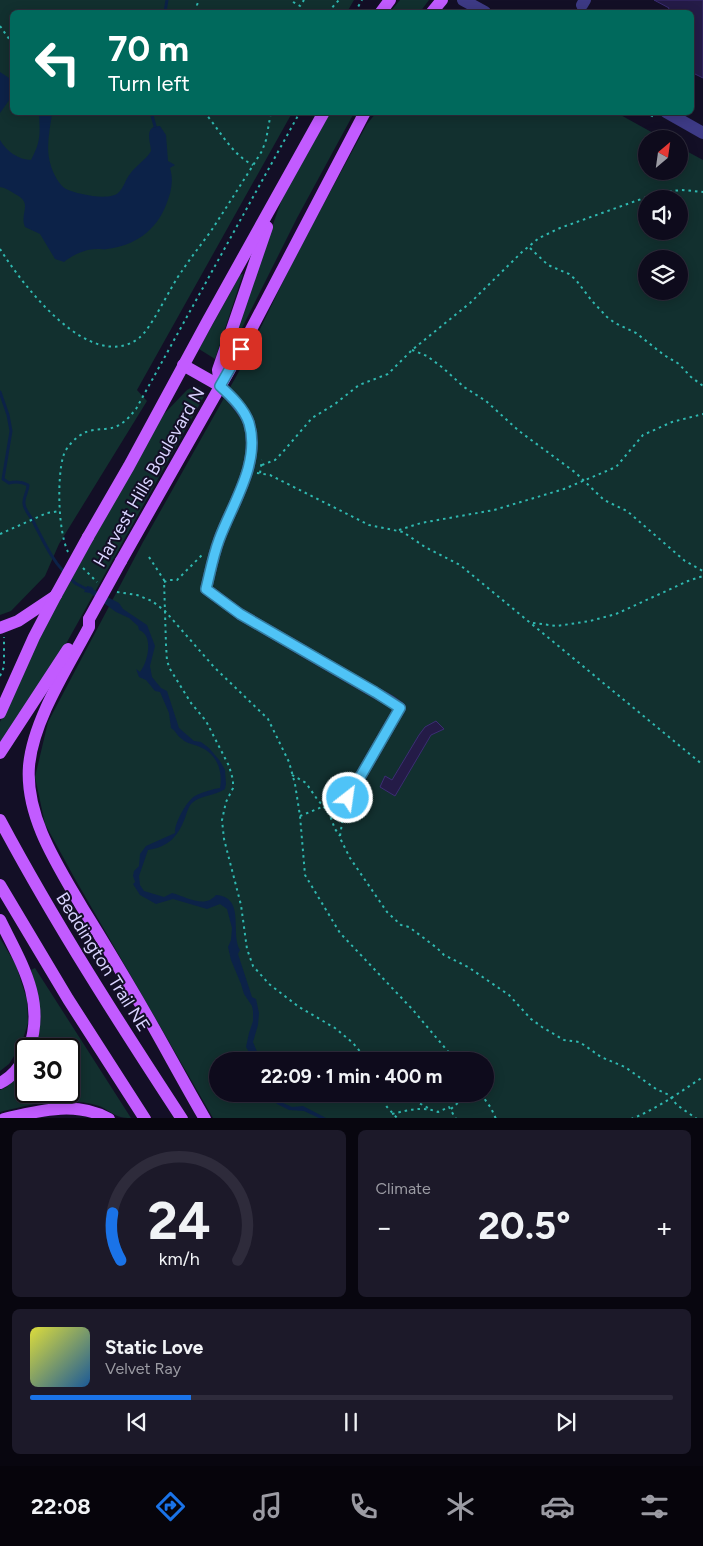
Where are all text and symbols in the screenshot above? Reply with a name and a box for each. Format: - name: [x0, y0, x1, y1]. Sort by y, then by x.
- text: 70 m: [108, 28, 189, 70]
- icon: left: [25, 30, 90, 95]
- text: Turn left: [108, 70, 190, 97]
- north arrow: [638, 130, 688, 180]
- map controls: [638, 130, 688, 300]
- button: sound: [638, 190, 688, 240]
- button: layers: [638, 250, 688, 300]
- pin: [220, 328, 262, 370]
- icon: arrive: [227, 335, 255, 363]
- street label: Harvest Hills Boulevard N: [88, 383, 210, 571]
- position arrow: [321, 771, 373, 823]
- street label: Beddington Trail NE: [51, 888, 155, 1036]
- speed limit sign: 30: [15, 1038, 80, 1103]
- text: 22:09 · 1 min · 400 m: [261, 1065, 442, 1088]
- text: Climate: [376, 1179, 431, 1198]
- text: 24: [147, 1190, 210, 1252]
- text: 20.5°: [478, 1203, 571, 1249]
- text: −: [376, 1210, 393, 1244]
- text: +: [656, 1210, 673, 1244]
- text: km/h: [158, 1248, 199, 1269]
- text: Static Love: [105, 1336, 203, 1359]
- text: Velvet Ray: [105, 1359, 181, 1378]
- icon: previous: [123, 1408, 151, 1436]
- icon: pause: [337, 1408, 365, 1436]
- icon: next: [552, 1408, 580, 1436]
- icon: directions: [153, 1489, 188, 1524]
- icon: music: [250, 1489, 285, 1524]
- icon: phone: [346, 1489, 381, 1524]
- icon: climate: [443, 1489, 478, 1524]
- icon: car: [540, 1489, 575, 1524]
- icon: filters: [637, 1489, 672, 1524]
- text: 22:08: [31, 1493, 91, 1520]

